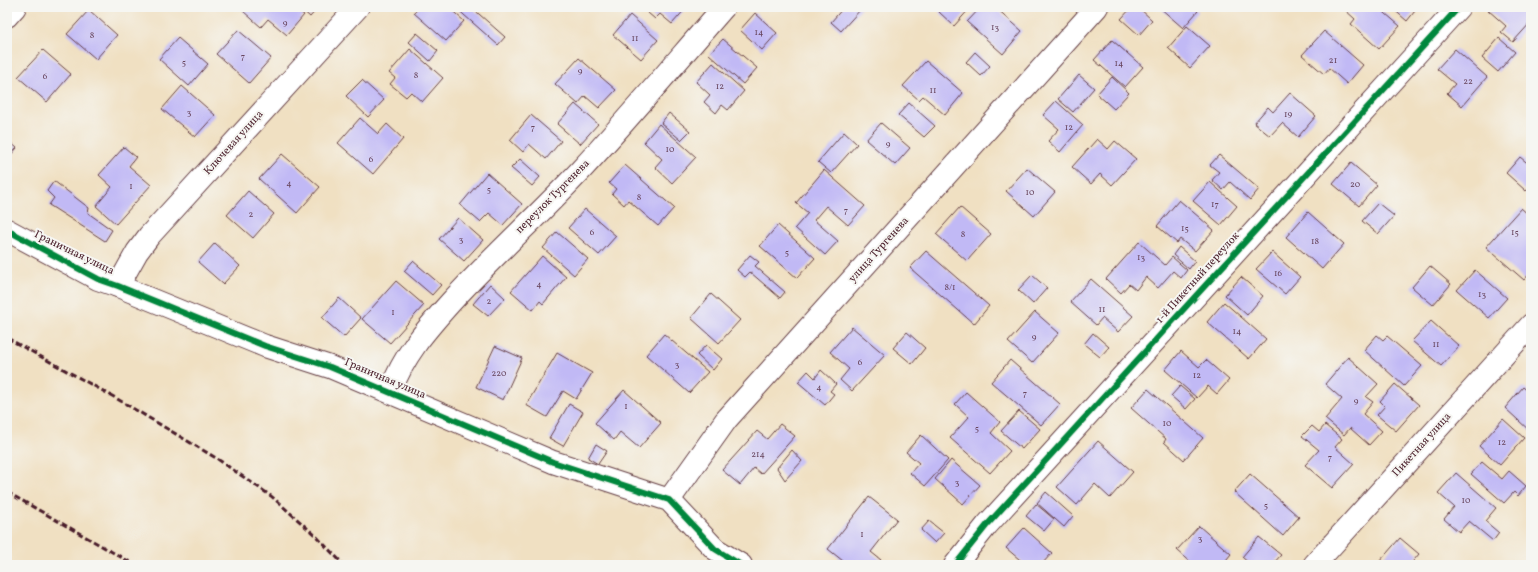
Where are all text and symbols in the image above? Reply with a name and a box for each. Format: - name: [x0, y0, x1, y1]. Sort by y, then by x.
- house number: 9: [283, 17, 288, 30]
- house number: 13: [991, 21, 999, 34]
- house number: 14: [755, 26, 763, 39]
- house number: 8: [90, 29, 95, 42]
- house number: 11: [632, 32, 638, 45]
- house number: 7: [241, 50, 245, 63]
- house number: 21: [1329, 54, 1337, 67]
- house number: 5: [182, 56, 186, 69]
- house number: 14: [1115, 57, 1123, 70]
- house number: 9: [578, 65, 583, 78]
- house number: 8: [414, 69, 419, 82]
- house number: 6: [43, 70, 48, 83]
- house number: 22: [1463, 75, 1473, 88]
- house number: 12: [716, 80, 724, 93]
- house number: 11: [930, 84, 936, 97]
- house number: 3: [187, 106, 192, 119]
- street label: Ключевая улица: [201, 107, 267, 179]
- house number: 19: [1284, 108, 1292, 121]
- house number: 7: [531, 121, 535, 134]
- house number: 12: [1065, 121, 1073, 134]
- house number: 9: [886, 138, 891, 151]
- house number: 10: [666, 143, 675, 156]
- house number: 6: [369, 153, 374, 166]
- street label: переулок Тургенева: [513, 156, 594, 237]
- house number: 4: [286, 177, 292, 190]
- house number: 20: [1350, 178, 1361, 191]
- house number: 1: [129, 180, 133, 193]
- house number: 5: [487, 183, 491, 196]
- house number: 10: [1026, 186, 1035, 199]
- house number: 8: [637, 191, 642, 204]
- house number: 17: [1211, 198, 1219, 211]
- house number: 7: [844, 204, 848, 217]
- house number: 2: [249, 208, 254, 221]
- street label: улица Тургенева: [845, 214, 913, 286]
- house number: 15: [1181, 222, 1189, 235]
- house number: 6: [590, 226, 595, 239]
- house number: 15: [1511, 226, 1519, 239]
- street label: Граничная улица: [32, 227, 117, 279]
- house number: 8: [961, 228, 966, 241]
- street label: 1-й Пикетный переулок: [1153, 229, 1243, 327]
- house number: 3: [459, 233, 464, 246]
- house number: 18: [1311, 235, 1319, 248]
- house number: 5: [785, 246, 789, 259]
- house number: 13: [1137, 251, 1145, 264]
- house number: 16: [1274, 267, 1282, 280]
- house number: 4: [536, 278, 542, 291]
- house number: 8/1: [944, 281, 956, 294]
- house number: 13: [1478, 288, 1486, 301]
- house number: 2: [487, 295, 492, 308]
- house number: 11: [1099, 303, 1105, 316]
- house number: 1: [391, 306, 395, 319]
- house number: 14: [1233, 325, 1241, 338]
- house number: 9: [1032, 331, 1037, 344]
- house number: 11: [1433, 338, 1439, 351]
- street label: Граничная улица: [342, 355, 429, 403]
- house number: 6: [858, 356, 863, 369]
- house number: 3: [675, 358, 680, 371]
- house number: 220: [492, 367, 507, 380]
- house number: 12: [1193, 369, 1201, 382]
- house number: 4: [816, 381, 822, 394]
- house number: 7: [1023, 387, 1027, 400]
- house number: 9: [1354, 395, 1359, 408]
- house number: 1: [624, 400, 628, 413]
- street label: Пикетная улица: [1389, 409, 1455, 480]
- house number: 10: [1163, 417, 1172, 430]
- house number: 5: [975, 422, 979, 435]
- house number: 12: [1498, 436, 1506, 449]
- house number: 214: [751, 448, 765, 461]
- house number: 7: [1328, 451, 1332, 464]
- house number: 3: [955, 476, 960, 489]
- house number: 10: [1462, 494, 1471, 507]
- house number: 5: [1264, 499, 1268, 512]
- house number: 1: [860, 528, 864, 541]
- house number: 3: [1198, 532, 1203, 545]

